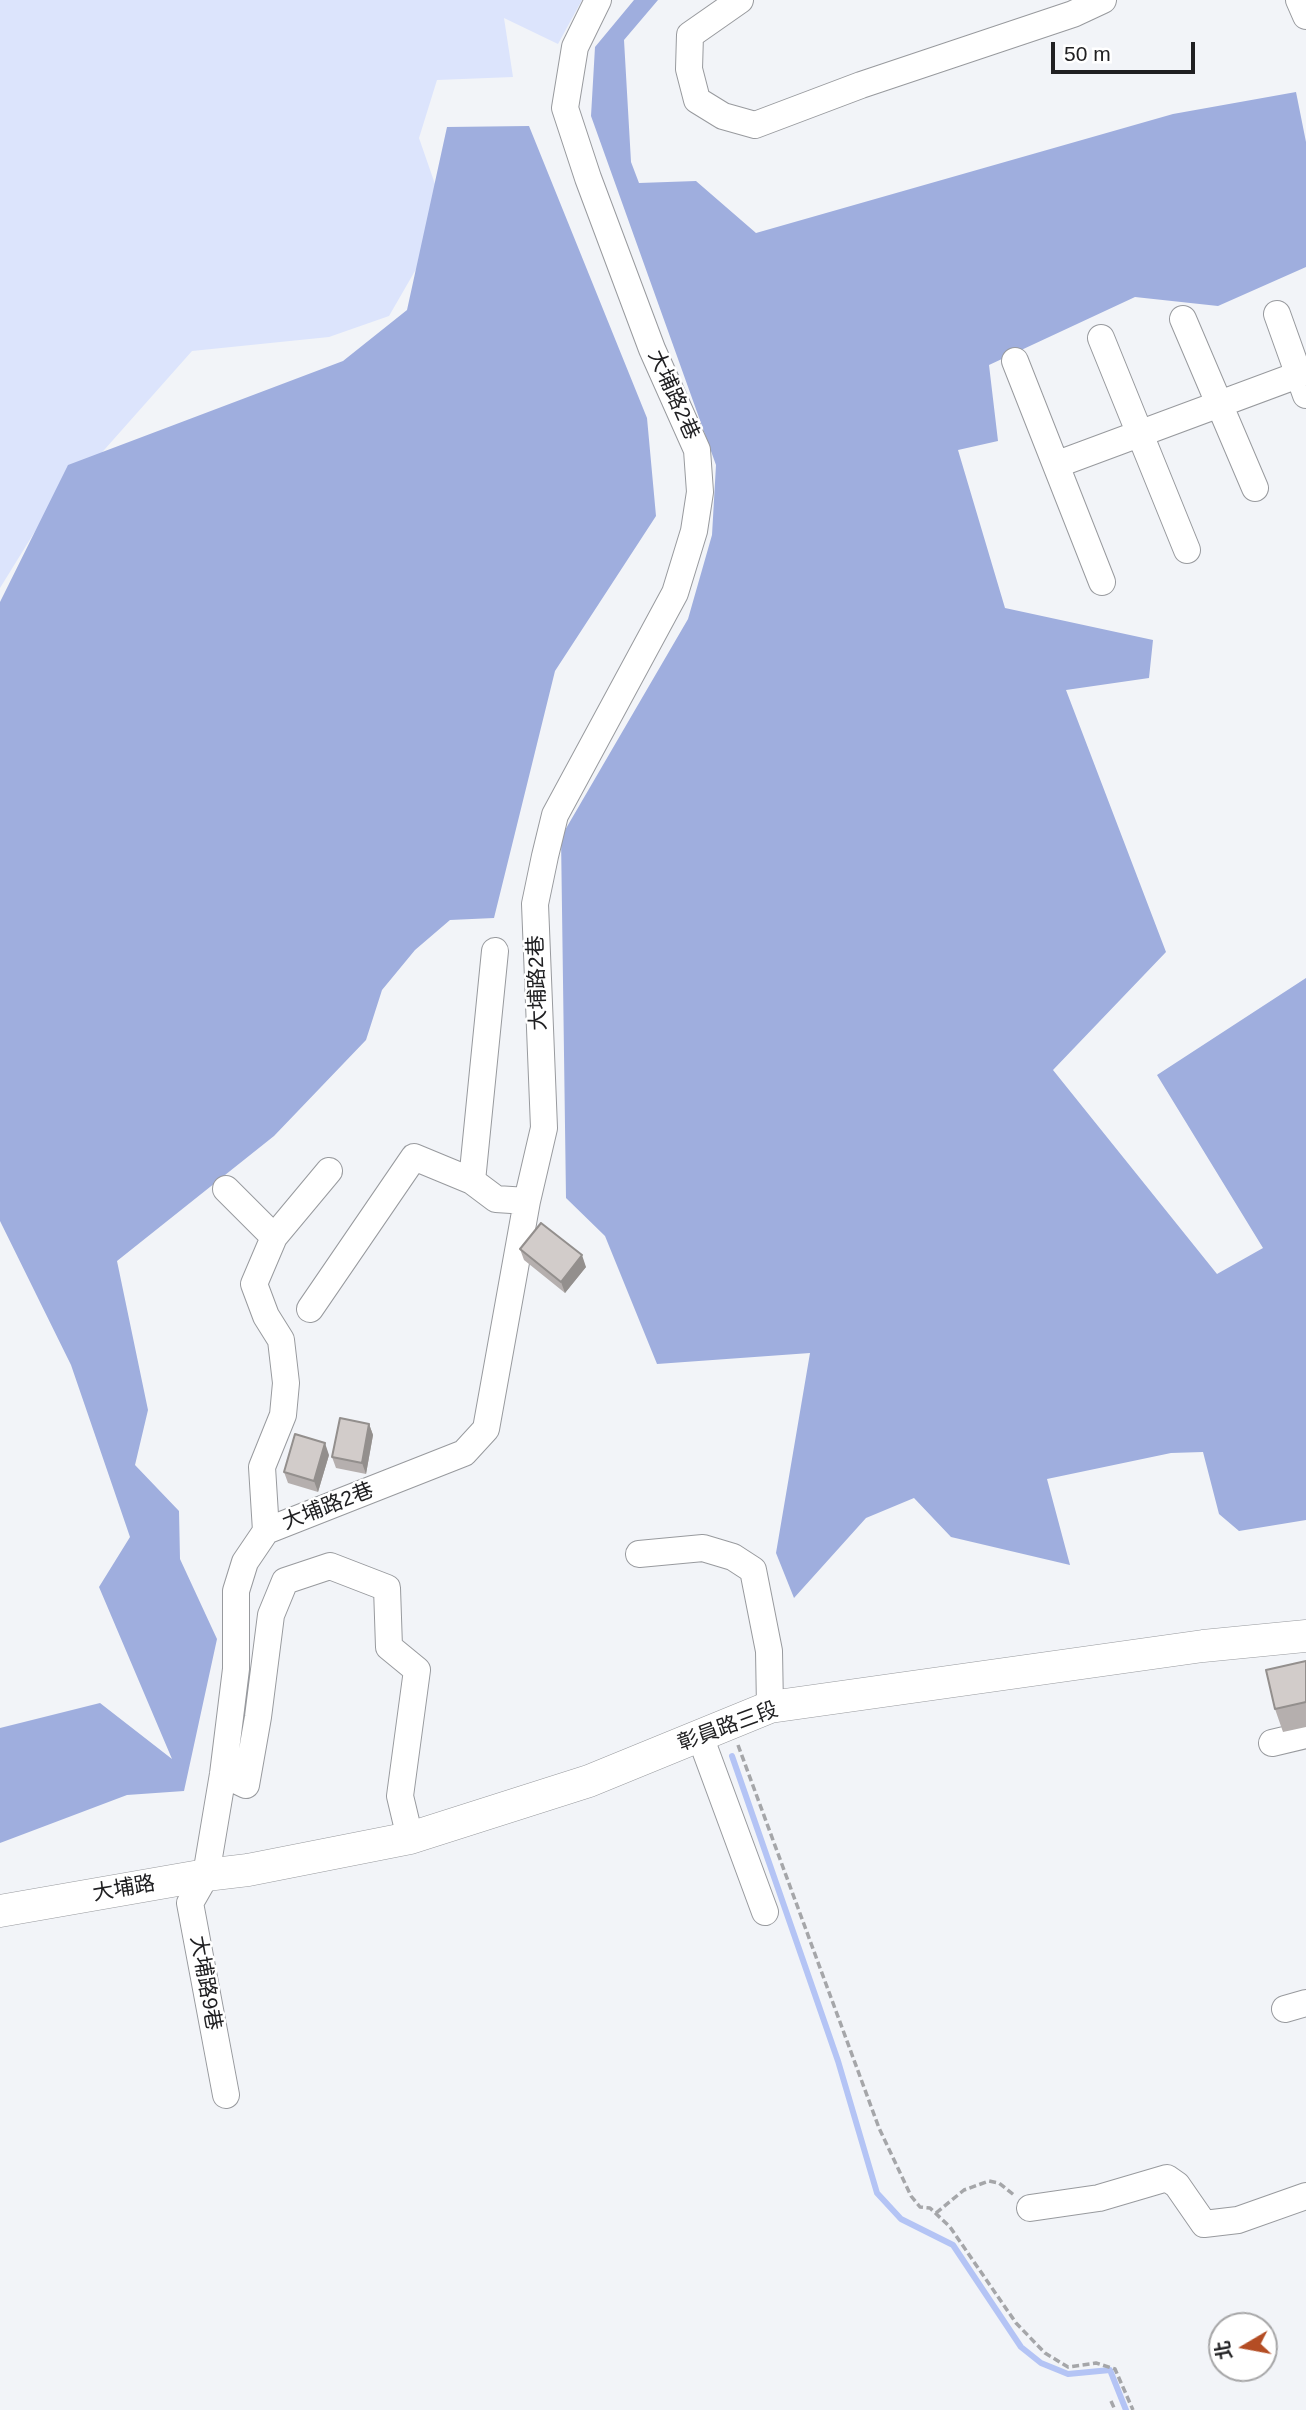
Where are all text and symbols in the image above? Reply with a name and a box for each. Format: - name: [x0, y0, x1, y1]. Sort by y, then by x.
- scale bar: [1054, 28, 1198, 72]
- text: 50 m: [1064, 42, 1111, 65]
- street label: 大埔路2巷: [642, 346, 704, 444]
- street label: 大埔路2巷: [524, 935, 552, 1031]
- street label: 大埔路2巷: [279, 1478, 377, 1536]
- street label: 彰員路三段: [674, 1697, 782, 1757]
- street label: 大埔路: [91, 1871, 157, 1907]
- street label: 大埔路9巷: [184, 1934, 226, 2032]
- north arrow: [1208, 2312, 1278, 2382]
- text: 北: [1212, 2339, 1236, 2362]

